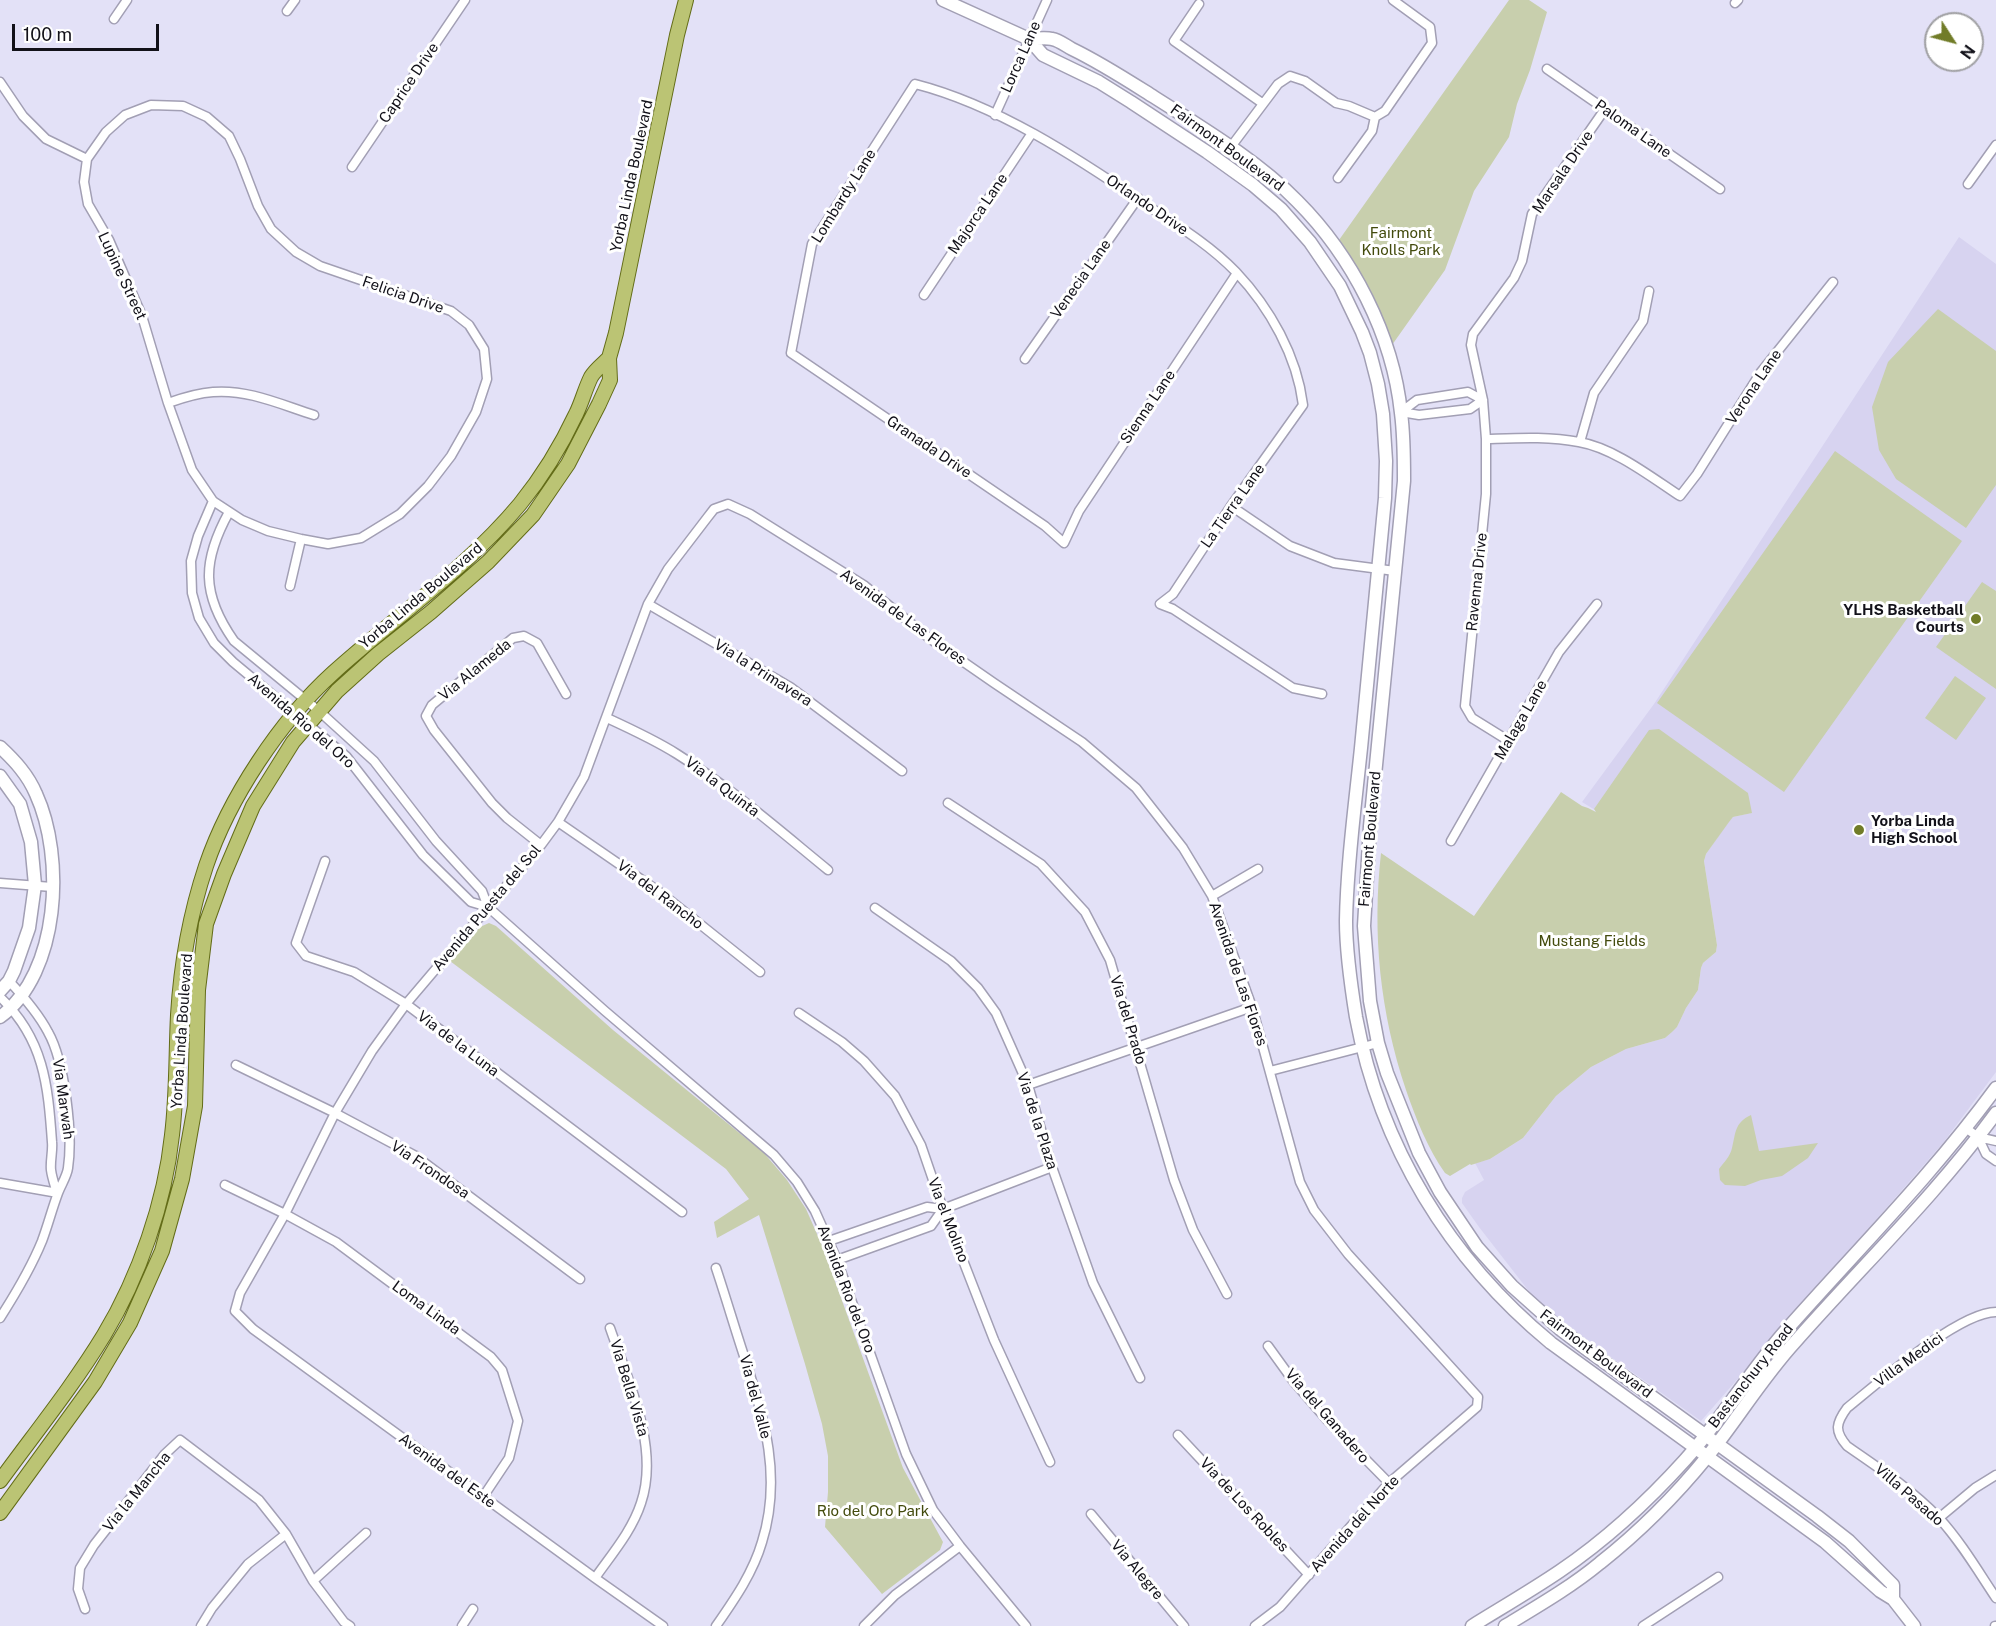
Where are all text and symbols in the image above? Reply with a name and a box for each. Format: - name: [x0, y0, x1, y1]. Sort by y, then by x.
- scale bar: [15, 12, 162, 50]
- north arrow: [1924, 12, 1984, 72]
- street label: Lorca Lane: [997, 18, 1045, 96]
- text: 100 m: [23, 24, 72, 45]
- street label: Caprice Drive: [375, 39, 443, 127]
- text: N: [1956, 41, 1979, 62]
- street label: Paloma Lane: [1591, 96, 1675, 162]
- street label: Yorba Linda Boulevard: [607, 98, 657, 254]
- street label: Fairmont Boulevard: [1167, 101, 1287, 195]
- street label: Marsala Drive: [1529, 127, 1597, 217]
- street label: Lombardy Lane: [808, 146, 880, 246]
- street label: Majorca Lane: [944, 170, 1012, 258]
- street label: Orlando Drive: [1103, 171, 1191, 239]
- park label: Fairmont Knolls Park: [1361, 224, 1441, 259]
- street label: Lupine Street: [94, 229, 150, 323]
- street label: Venecia Lane: [1047, 236, 1115, 322]
- street label: Felicia Drive: [360, 273, 446, 317]
- street label: Verona Lane: [1722, 346, 1786, 428]
- street label: Sienna Lane: [1117, 367, 1179, 447]
- street label: Granada Drive: [883, 412, 975, 482]
- street label: La Tierra Lane: [1197, 460, 1269, 552]
- street label: Ravenna Drive: [1463, 532, 1491, 632]
- street label: Yorba Linda Boulevard: [356, 539, 486, 653]
- street label: Avenida de Las Flores: [837, 565, 969, 669]
- place label: YLHS Basketball Courts: [1843, 601, 1964, 636]
- marker: YLHS Basketball Courts: [1969, 612, 1983, 626]
- street label: Via Alameda: [435, 635, 515, 705]
- street label: Via la Primavera: [711, 636, 815, 710]
- street label: Avenida Rio del Oro: [244, 670, 358, 772]
- street label: Malaga Lane: [1491, 677, 1551, 763]
- street label: Via la Quinta: [681, 753, 763, 821]
- street label: Fairmont Boulevard: [1355, 770, 1385, 908]
- place label: Yorba Linda High School: [1871, 812, 1958, 847]
- marker: Yorba Linda High School: [1852, 823, 1866, 837]
- street label: Avenida Puesta del Sol: [429, 841, 545, 975]
- street label: Via del Rancho: [613, 857, 707, 933]
- street label: Avenida de Las Flores: [1205, 900, 1271, 1048]
- park label: Mustang Fields: [1539, 932, 1645, 950]
- street label: Yorba Linda Boulevard: [168, 953, 196, 1109]
- street label: Via del Prado: [1106, 973, 1150, 1067]
- street label: Via de la Luna: [414, 1007, 502, 1081]
- street label: Via Marwah: [48, 1057, 78, 1141]
- street label: Via de la Plaza: [1013, 1070, 1061, 1172]
- street label: Via Frondosa: [387, 1137, 473, 1203]
- street label: Via el Molino: [924, 1175, 972, 1265]
- street label: Avenida Rio del Oro: [813, 1222, 879, 1356]
- street label: Loma Linda: [388, 1277, 464, 1339]
- street label: Fairmont Boulevard: [1536, 1306, 1656, 1402]
- street label: Bastanchury Road: [1705, 1320, 1797, 1432]
- street label: Villa Medici: [1871, 1329, 1947, 1391]
- street label: Via Bella Vista: [606, 1337, 652, 1439]
- street label: Via del Valle: [735, 1353, 775, 1441]
- street label: Via del Ganadero: [1281, 1365, 1373, 1467]
- street label: Avenida del Este: [395, 1430, 499, 1512]
- street label: Via la Mancha: [99, 1449, 175, 1535]
- street label: Via de Los Robles: [1196, 1454, 1292, 1556]
- street label: Villa Pasado: [1871, 1460, 1947, 1530]
- street label: Avenida del Norte: [1307, 1472, 1403, 1576]
- park label: Rio del Oro Park: [817, 1502, 929, 1520]
- street label: Via Alegre: [1107, 1536, 1167, 1604]

